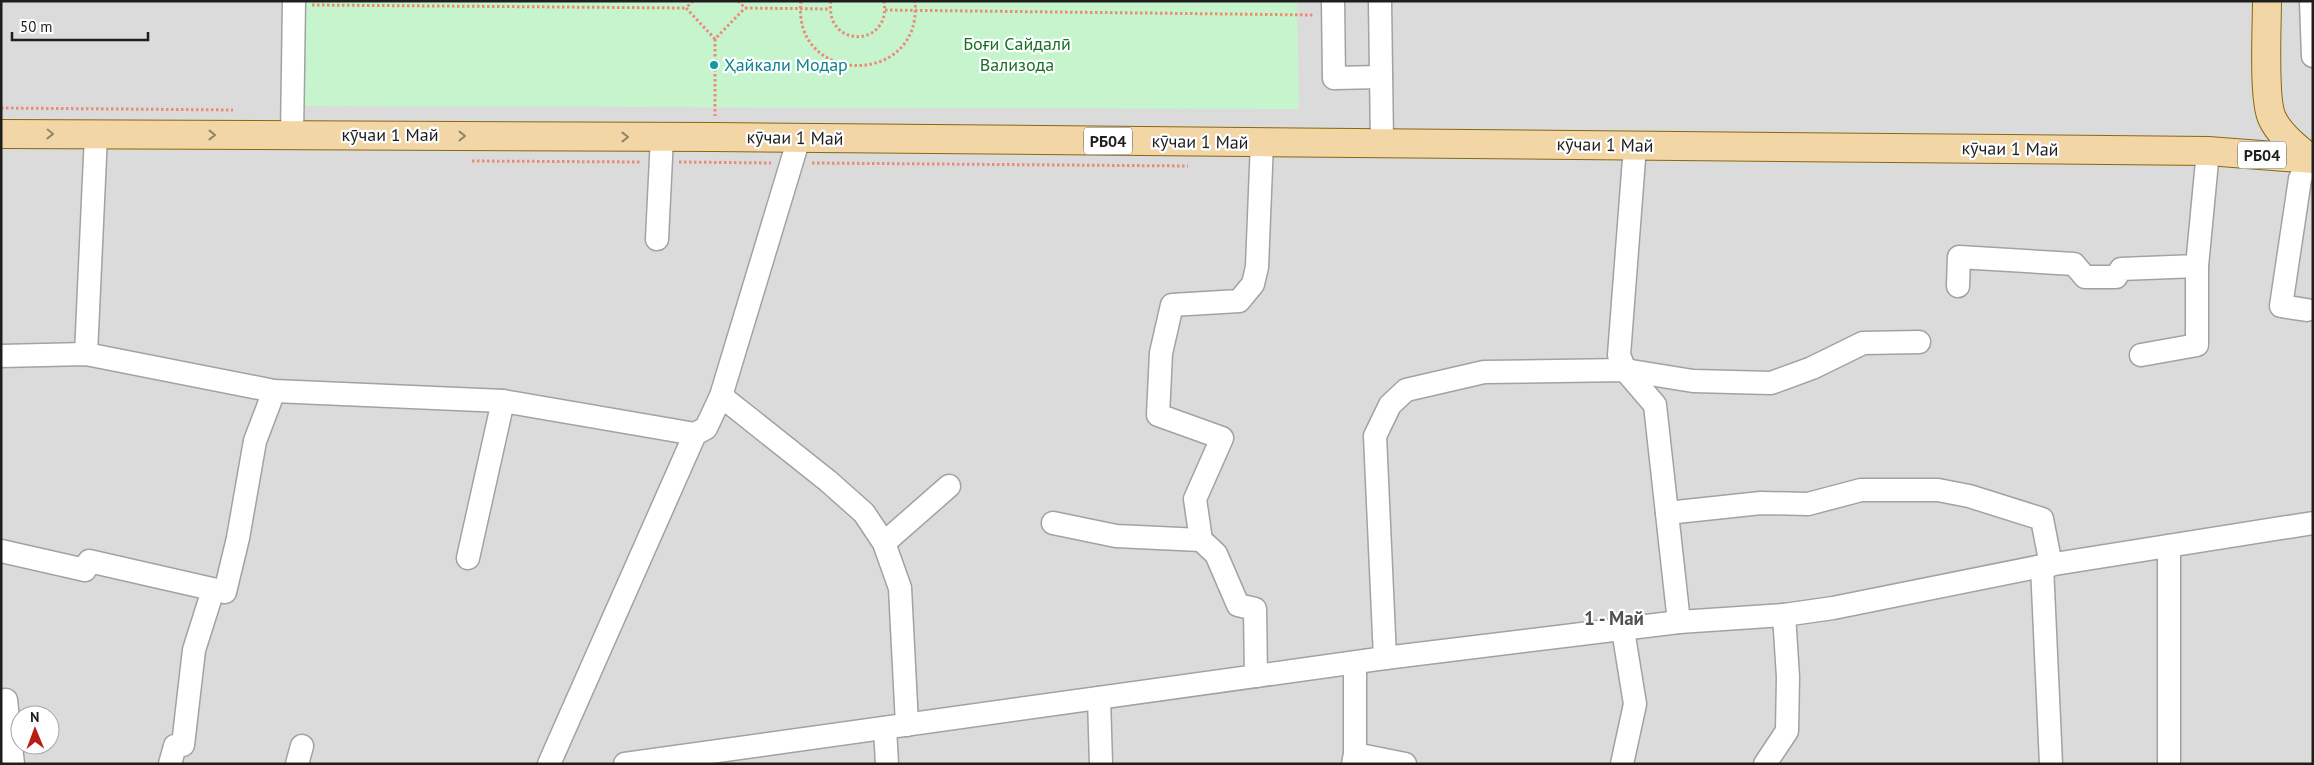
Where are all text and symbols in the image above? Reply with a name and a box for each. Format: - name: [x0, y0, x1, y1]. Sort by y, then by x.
- scale bar: [12, 10, 149, 42]
- text: 50 m: [20, 17, 53, 36]
- park label: Боғи Сайдалӣ Вализода: [963, 32, 1071, 76]
- place label: Ҳайкали Модар: [724, 53, 848, 76]
- marker: Ҳайкали Модар: [708, 59, 720, 71]
- street label: кӯчаи 1 Май: [342, 123, 438, 146]
- street label: кӯчаи 1 Май: [746, 125, 844, 150]
- road number: РБ04: [1084, 128, 1132, 154]
- one-way arrow: [46, 129, 54, 139]
- street label: кӯчаи 1 Май: [1151, 129, 1249, 154]
- one-way arrow: [209, 130, 217, 140]
- one-way arrow: [459, 131, 467, 141]
- one-way arrow: [622, 132, 629, 142]
- street label: кӯчаи 1 Май: [1556, 132, 1654, 157]
- street label: кӯчаи 1 Май: [1961, 136, 2059, 161]
- road number: РБ04: [2238, 142, 2286, 168]
- district label: 1 - Май: [1584, 606, 1644, 630]
- north arrow: [10, 705, 60, 755]
- text: N: [30, 708, 40, 726]

